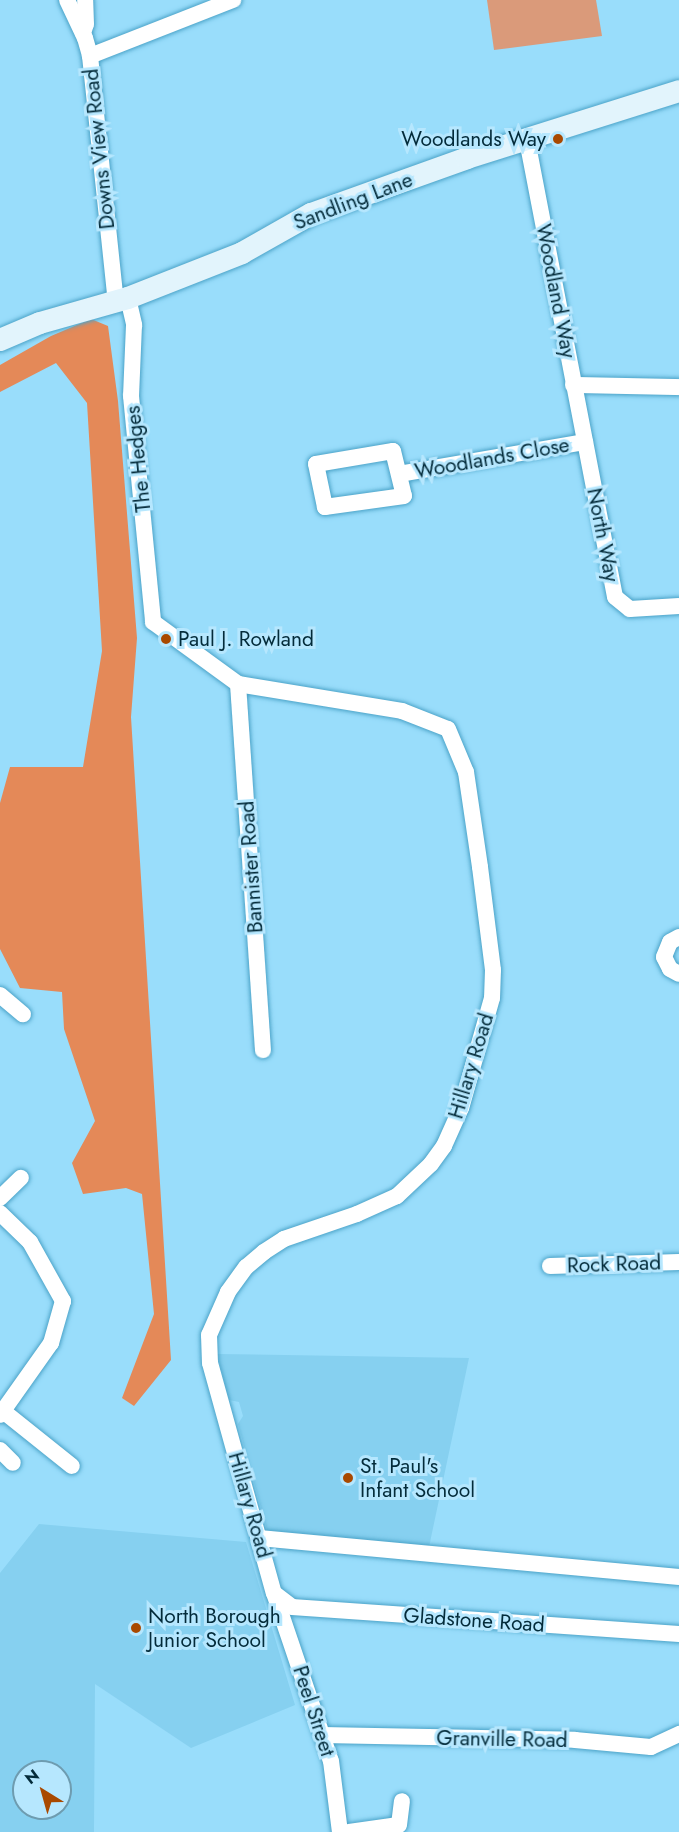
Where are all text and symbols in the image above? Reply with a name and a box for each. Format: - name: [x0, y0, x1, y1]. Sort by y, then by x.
- street label: Downs View Road: [78, 68, 120, 230]
- place label: Woodlands Way: [401, 126, 546, 152]
- marker: Woodlands Way: [551, 132, 565, 146]
- street label: Sandling Lane: [290, 167, 416, 235]
- street label: Woodland Way: [531, 222, 581, 360]
- street label: The Hedges: [120, 404, 156, 514]
- street label: Woodlands Close: [413, 432, 571, 484]
- street label: North Way: [582, 486, 624, 584]
- place label: Paul J. Rowland: [178, 626, 314, 652]
- marker: Paul J. Rowland: [159, 632, 173, 646]
- street label: Bannister Road: [234, 800, 268, 934]
- street label: Hillary Road: [443, 1010, 499, 1122]
- street label: Rock Road: [567, 1250, 661, 1278]
- street label: Hillary Road: [223, 1449, 277, 1561]
- place label: St. Paul's Infant School: [360, 1453, 475, 1503]
- marker: St. Paul's Infant School: [341, 1471, 355, 1485]
- street label: Gladstone Road: [403, 1602, 545, 1638]
- place label: North Borough Junior School: [148, 1603, 281, 1653]
- marker: North Borough Junior School: [129, 1621, 143, 1635]
- street label: Peel Street: [288, 1663, 340, 1759]
- street label: Granville Road: [436, 1725, 568, 1753]
- north arrow: [12, 1760, 72, 1820]
- text: N: [20, 1764, 44, 1790]

